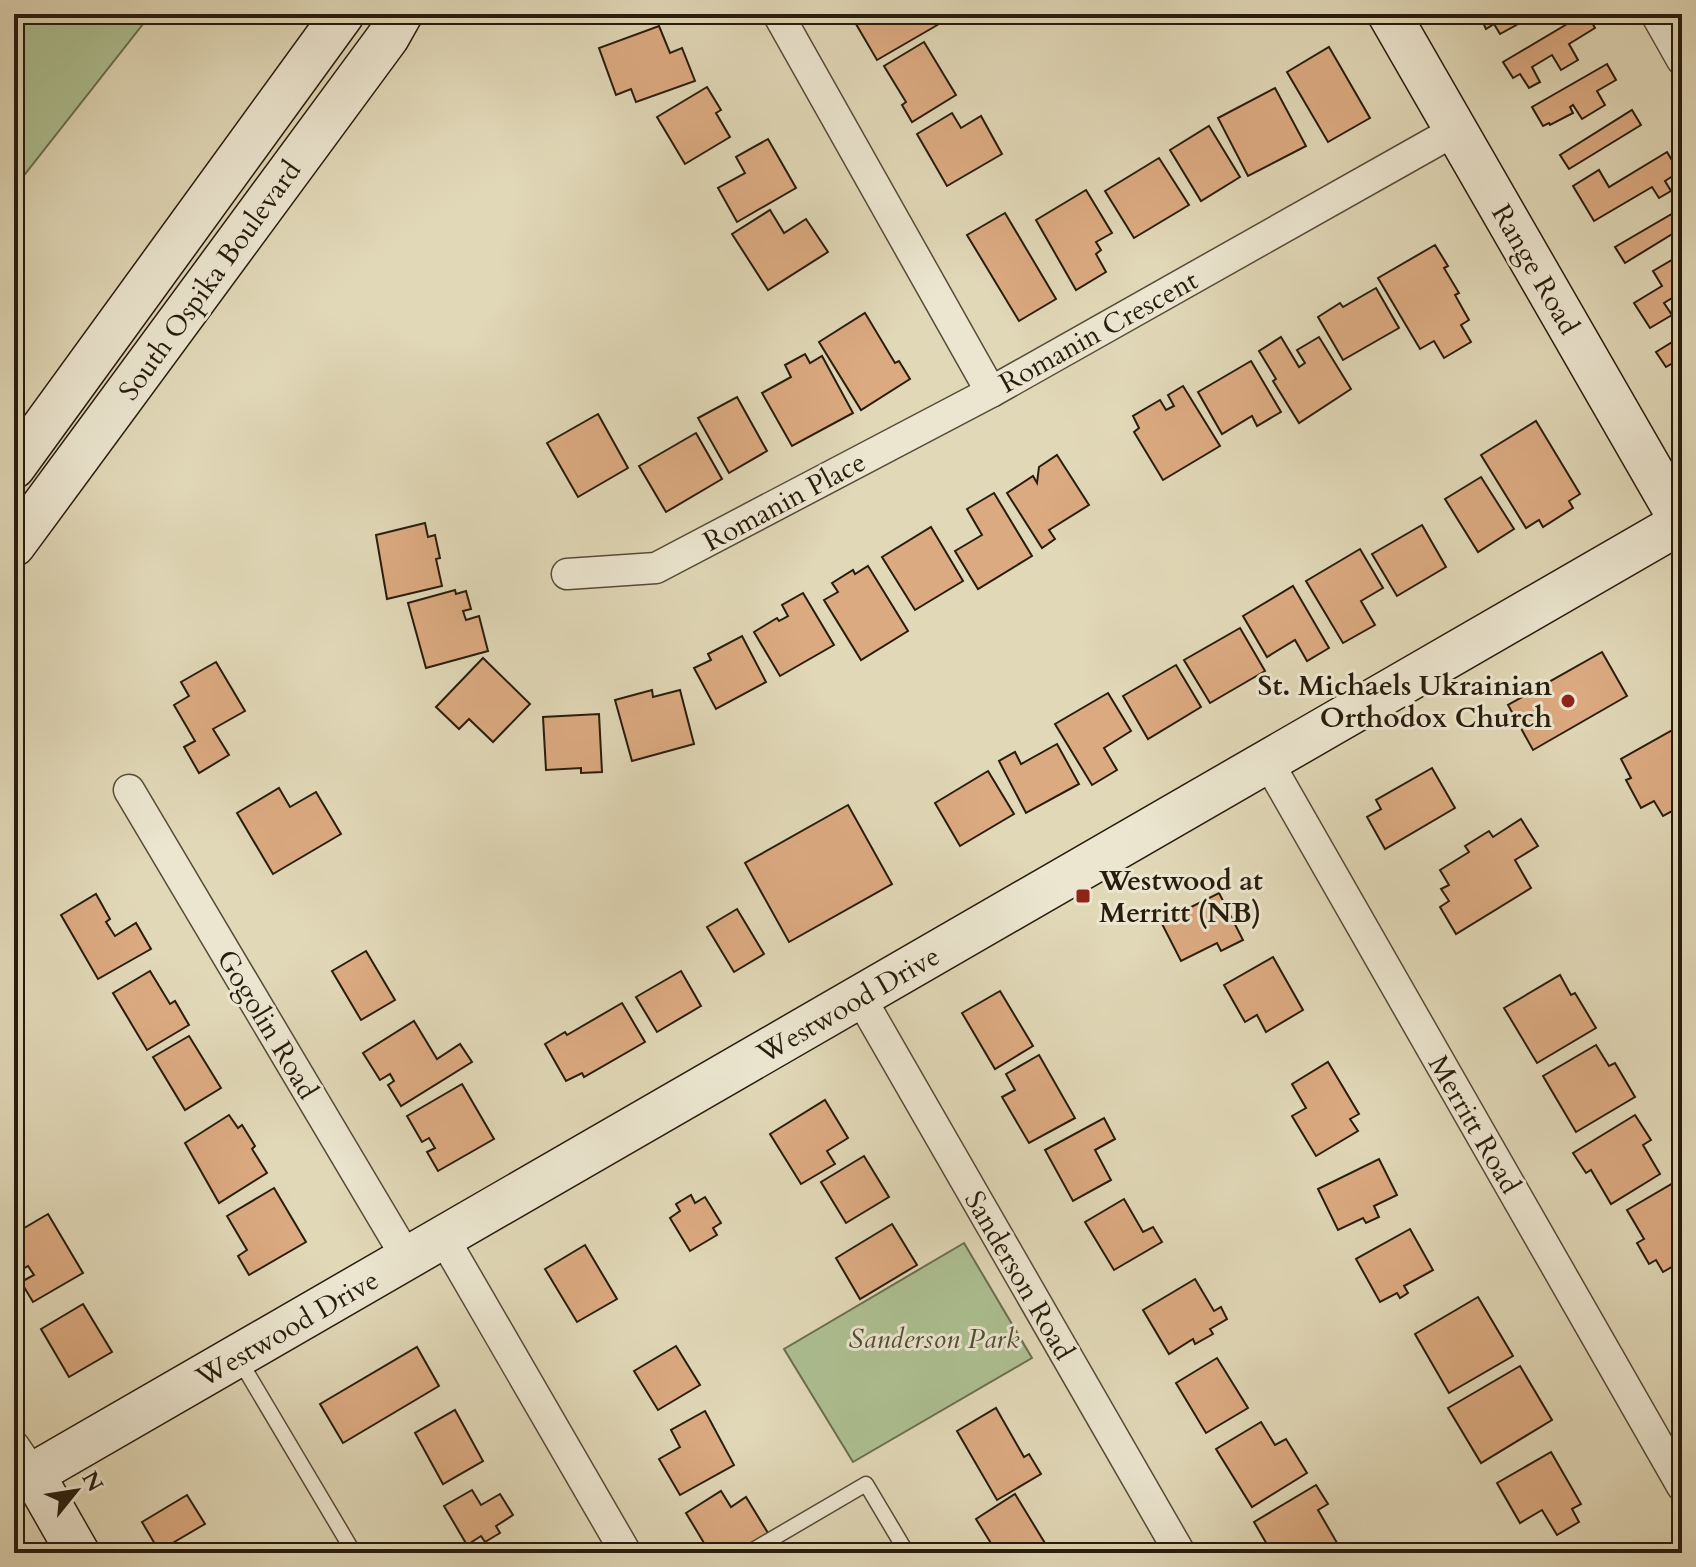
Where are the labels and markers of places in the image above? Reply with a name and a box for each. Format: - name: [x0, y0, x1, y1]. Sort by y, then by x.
- place label: St. Michaels Ukrainian Orthodox Church: [1258, 667, 1553, 737]
- marker: St. Michaels Ukrainian Orthodox Church: [1559, 692, 1577, 710]
- place label: Westwood at Merritt (NB): [1098, 862, 1263, 932]
- marker: Westwood at Merritt (NB): [1074, 887, 1092, 905]

